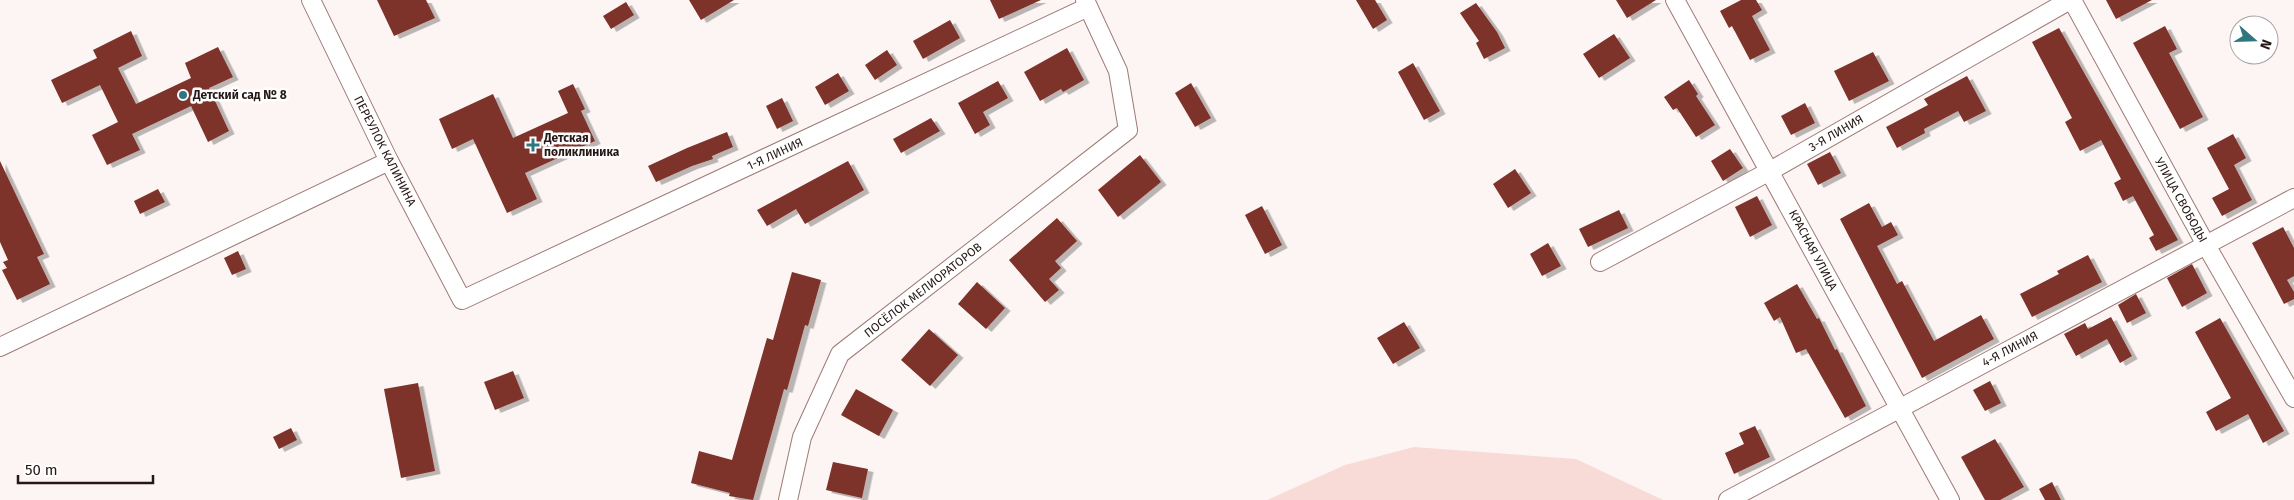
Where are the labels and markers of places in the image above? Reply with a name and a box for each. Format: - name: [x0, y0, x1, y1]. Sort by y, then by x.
- place label: Детский сад № 8: [192, 88, 287, 102]
- marker: Детский сад № 8: [177, 89, 189, 101]
- place label: Детская поликлиника: [543, 131, 620, 159]
- marker: Детская поликлиника: [526, 138, 540, 152]

